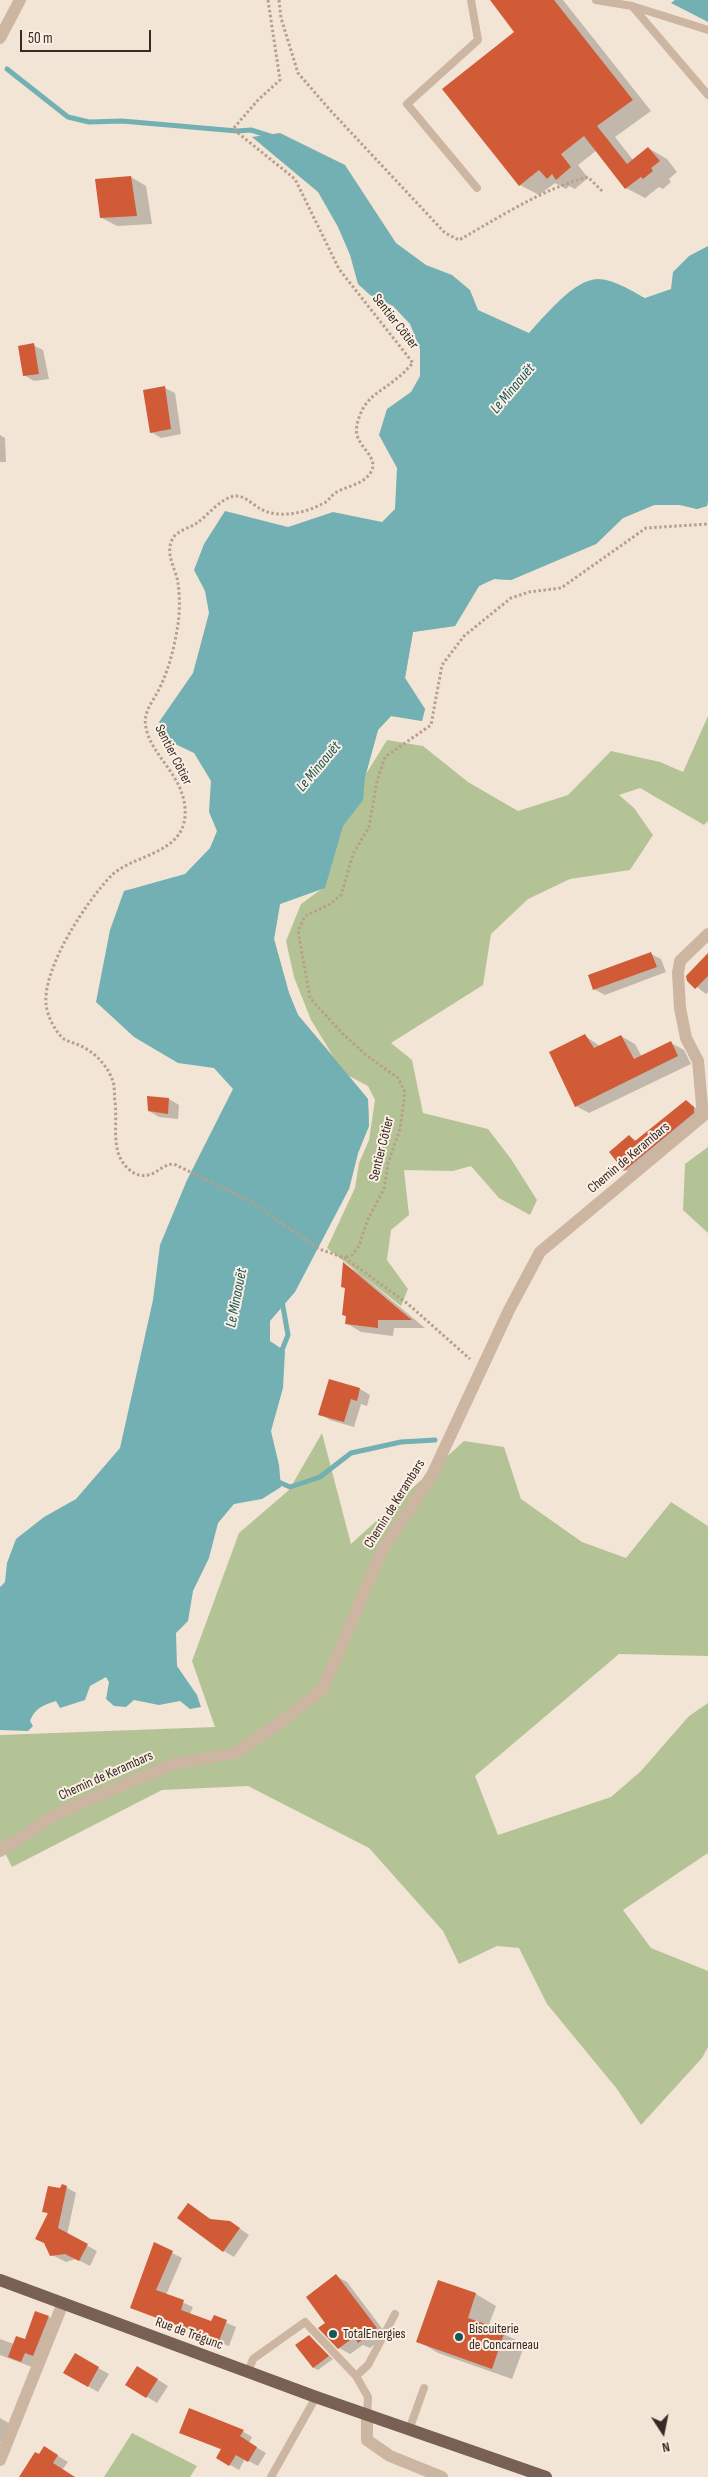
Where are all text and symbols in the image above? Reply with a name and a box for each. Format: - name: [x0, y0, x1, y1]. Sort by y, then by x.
- scale bar: [22, 20, 154, 52]
- text: 50 m: [28, 29, 53, 48]
- street label: Sentier Côtier: [368, 291, 422, 353]
- water label: Le Minaouët: [487, 360, 539, 418]
- street label: Sentier Côtier: [151, 722, 195, 788]
- water label: Le Minaouët: [293, 738, 345, 796]
- street label: Sentier Côtier: [366, 1115, 398, 1183]
- street label: Chemin de Kerambars: [585, 1119, 673, 1197]
- water label: Le Minaouët: [222, 1267, 252, 1329]
- street label: Chemin de Kerambars: [361, 1456, 429, 1552]
- street label: Chemin de Kerambars: [56, 1748, 156, 1804]
- street label: Rue de Trégunc: [153, 2314, 225, 2354]
- place label: Biscuiterie de Concarneau: [469, 2321, 539, 2354]
- place label: TotalEnergies: [343, 2326, 406, 2342]
- marker: TotalEnergies: [327, 2328, 339, 2340]
- marker: Biscuiterie de Concarneau: [453, 2331, 465, 2343]
- north arrow: [638, 2407, 688, 2457]
- text: N: [661, 2438, 671, 2456]

